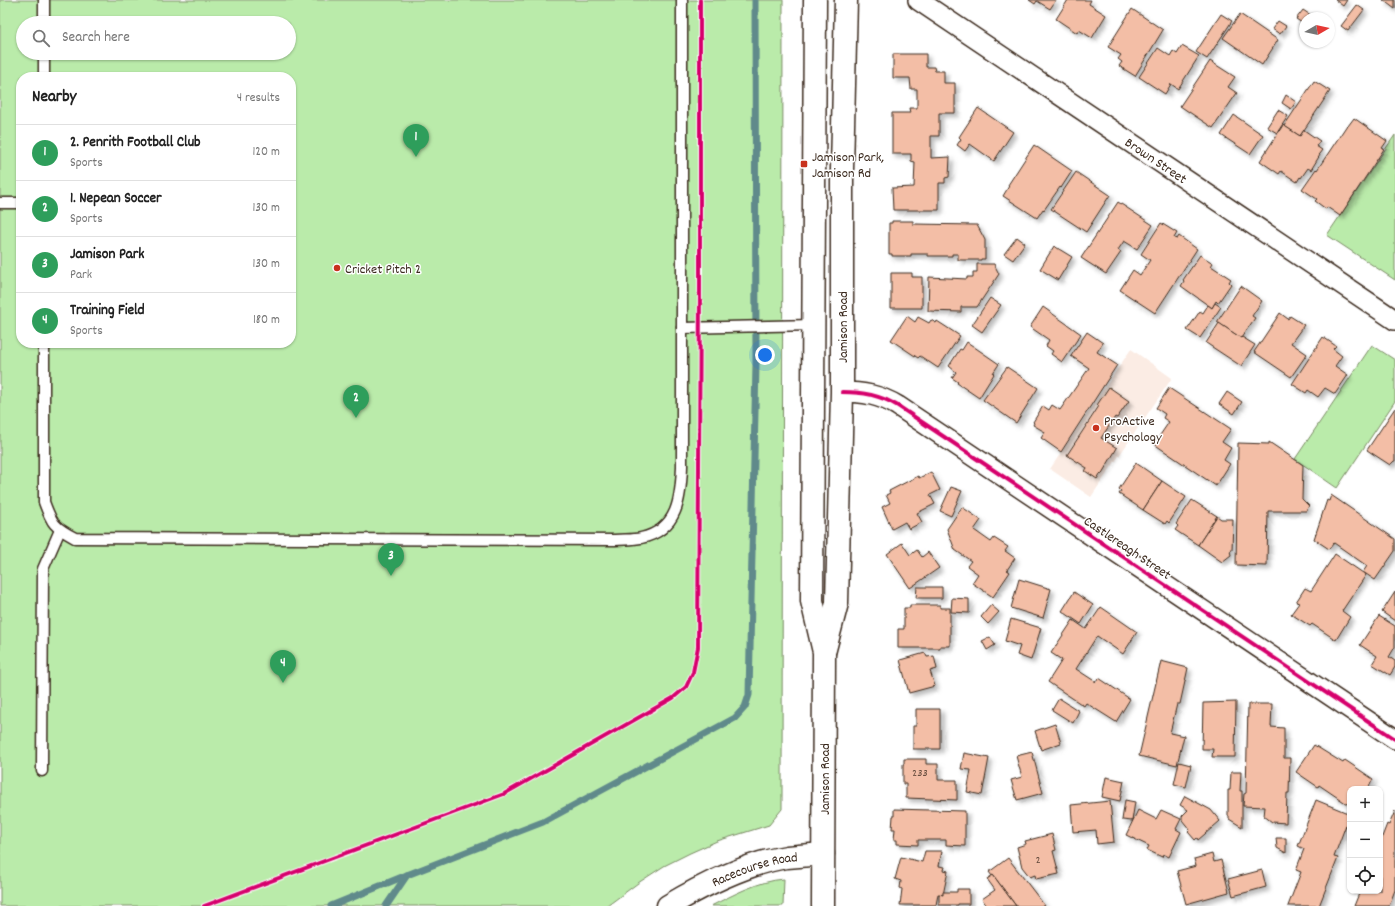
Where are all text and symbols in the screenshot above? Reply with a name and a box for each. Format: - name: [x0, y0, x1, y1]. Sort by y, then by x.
- north arrow: [1299, 12, 1335, 48]
- search box: [16, 16, 296, 60]
- icon: search: [30, 27, 52, 49]
- text: Search here: [62, 27, 130, 49]
- text: Nearby: [32, 86, 76, 110]
- text: 4 results: [237, 89, 280, 108]
- pin: 1: [403, 124, 429, 157]
- text: 2. Penrith Football Club: [70, 132, 201, 154]
- street label: Brown Street: [1120, 134, 1190, 190]
- text: 1: [44, 143, 46, 162]
- text: 120 m: [252, 143, 280, 162]
- place label: Jamison Park, Jamison Rd: [812, 148, 884, 184]
- text: Sports: [70, 154, 103, 173]
- marker: Jamison Park, Jamison Rd: [799, 159, 809, 169]
- text: 1. Nepean Soccer: [70, 188, 162, 210]
- text: 2: [42, 199, 48, 218]
- text: 130 m: [252, 199, 280, 218]
- text: Sports: [70, 210, 103, 229]
- text: Jamison Park: [70, 244, 144, 266]
- text: 3: [42, 255, 48, 274]
- text: 130 m: [252, 255, 280, 274]
- place label: Cricket Pitch 2: [345, 260, 421, 280]
- marker: Cricket Pitch 2: [332, 263, 342, 273]
- text: Park: [70, 266, 92, 285]
- street label: Jamison Road: [834, 291, 854, 363]
- text: Training Field: [70, 300, 145, 322]
- text: 4: [42, 311, 48, 330]
- text: 180 m: [253, 311, 280, 330]
- text: Sports: [70, 322, 103, 341]
- your location: [755, 345, 775, 365]
- pin: 2: [343, 385, 369, 418]
- place label: ProActive Psychology: [1104, 412, 1162, 448]
- marker: ProActive Psychology: [1091, 423, 1101, 433]
- street label: Castlereagh Street: [1079, 512, 1175, 585]
- pin: 3: [378, 543, 404, 576]
- pin: 4: [270, 650, 296, 683]
- street label: Jamison Road: [816, 743, 836, 815]
- house number: 233: [912, 765, 928, 782]
- map controls: [1347, 786, 1383, 894]
- button: +: [1347, 786, 1383, 822]
- button: −: [1347, 822, 1383, 858]
- street label: Racecourse Road: [709, 848, 798, 893]
- house number: 2: [1035, 852, 1041, 869]
- button: locate: [1347, 858, 1383, 894]

